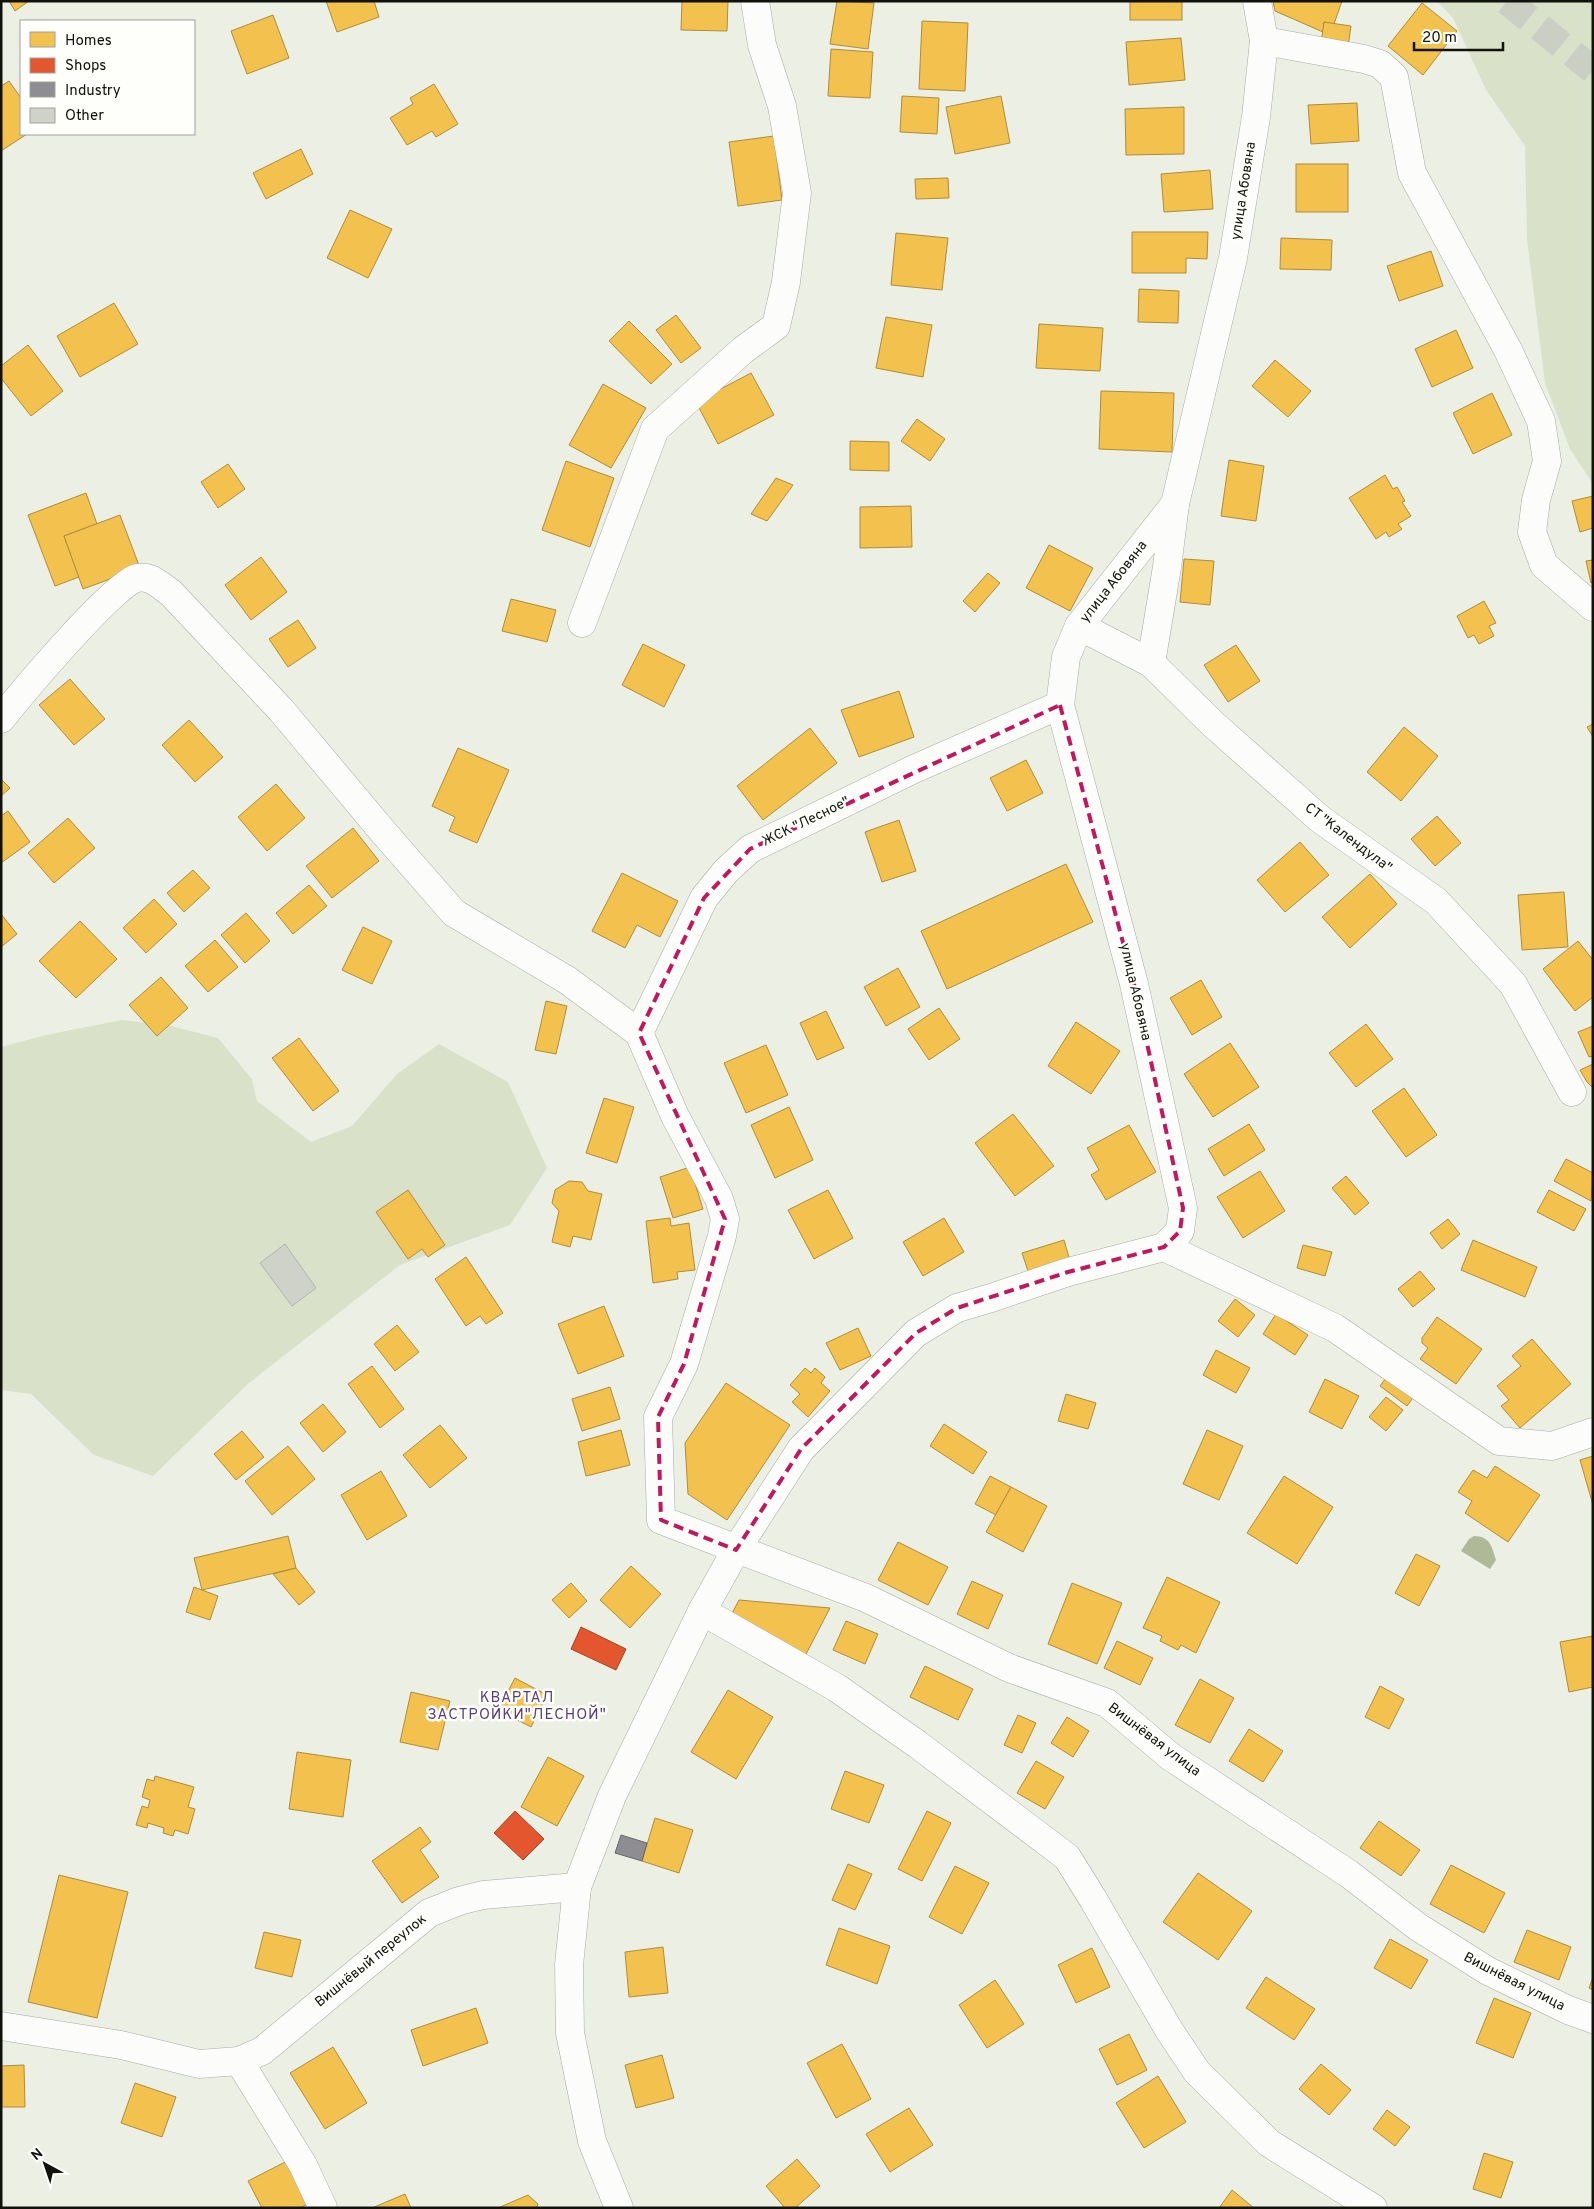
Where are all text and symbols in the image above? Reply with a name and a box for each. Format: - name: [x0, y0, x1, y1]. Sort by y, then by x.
- legend: [20, 20, 195, 135]
- scale bar: [1414, 20, 1503, 52]
- text: 20 m: [1422, 29, 1457, 48]
- text: Homes: [65, 32, 112, 51]
- text: Shops: [65, 57, 106, 76]
- text: Industry: [65, 82, 121, 101]
- text: Other: [65, 107, 104, 126]
- street label: улица Абовяна: [1228, 141, 1260, 241]
- street label: улица Абовяна: [1077, 538, 1151, 626]
- street label: ЖСК "Лесное": [760, 794, 852, 850]
- street label: СТ "Календула": [1301, 800, 1395, 876]
- street label: улица Абовяна: [1116, 942, 1154, 1042]
- district label: КВАРТАЛ ЗАСТРОЙКИ"ЛЕСНОЙ": [427, 1689, 607, 1725]
- street label: Вишнёвая улица: [1104, 1700, 1204, 1780]
- street label: Вишнёвый переулок: [312, 1911, 430, 2011]
- street label: Вишнёвая улица: [1460, 1949, 1568, 2015]
- north arrow: [20, 2139, 70, 2189]
- text: N: [28, 2145, 47, 2165]

